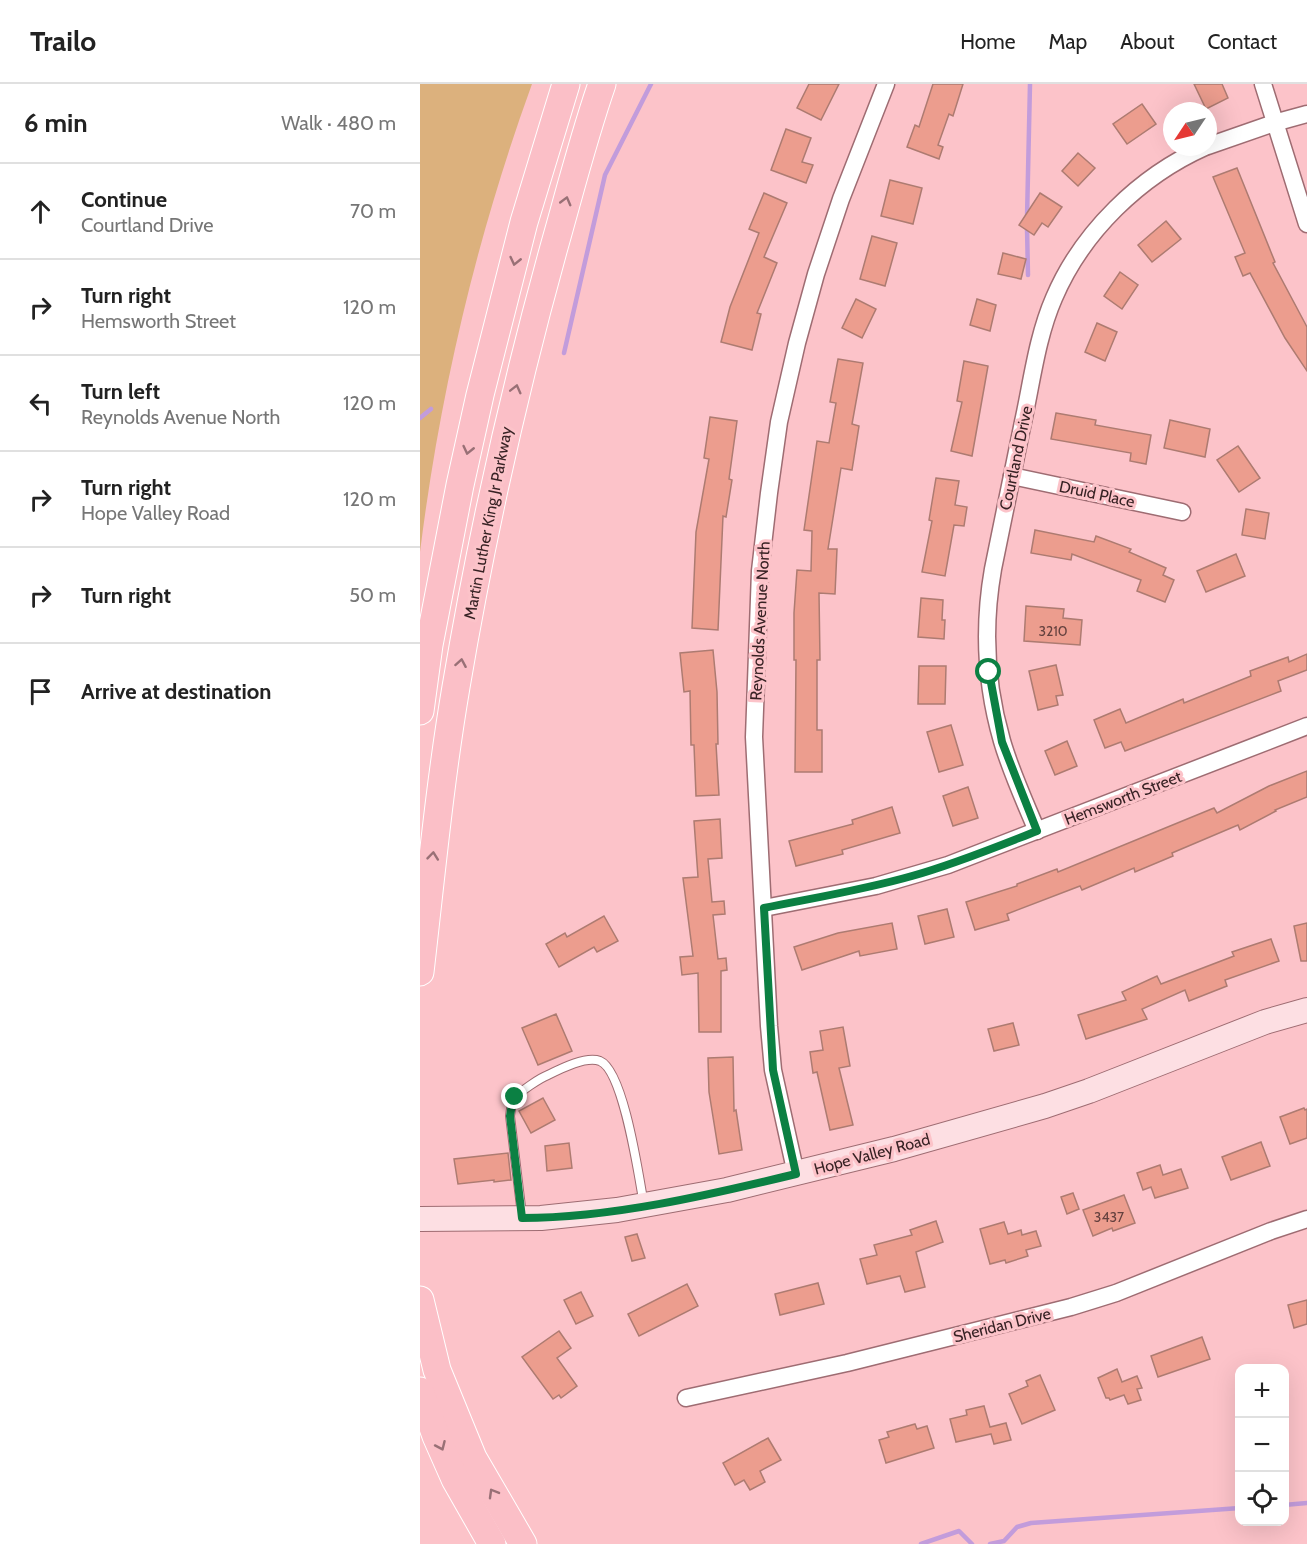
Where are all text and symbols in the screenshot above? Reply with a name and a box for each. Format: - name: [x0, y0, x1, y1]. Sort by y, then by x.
- text: Trailo: [30, 24, 96, 58]
- text: Home: [960, 29, 1016, 54]
- text: Map: [1049, 29, 1087, 54]
- text: About: [1120, 29, 1174, 54]
- text: Contact: [1207, 29, 1277, 54]
- north arrow: [1163, 102, 1217, 156]
- text: 6 min: [24, 107, 88, 139]
- text: Walk · 480 m: [281, 111, 396, 135]
- text: Continue: [81, 186, 167, 213]
- icon: ahead: [24, 195, 57, 228]
- one-way arrow: [559, 196, 571, 207]
- text: 70 m: [350, 199, 396, 223]
- text: Courtland Drive: [81, 213, 214, 237]
- one-way arrow: [509, 256, 522, 266]
- text: Turn right: [81, 282, 171, 309]
- icon: right: [24, 291, 57, 324]
- text: 120 m: [343, 295, 396, 319]
- text: Hemsworth Street: [81, 309, 236, 333]
- text: Turn left: [81, 378, 160, 405]
- one-way arrow: [509, 385, 522, 395]
- icon: left: [24, 387, 57, 420]
- text: 120 m: [343, 391, 396, 415]
- street label: Courtland Drive: [996, 404, 1036, 512]
- text: Reynolds Avenue North: [81, 405, 280, 429]
- street label: Martin Luther King Jr Parkway: [460, 425, 516, 621]
- one-way arrow: [462, 445, 475, 455]
- text: Turn right: [81, 474, 171, 501]
- street label: Druid Place: [1058, 477, 1136, 511]
- icon: right: [24, 483, 57, 516]
- text: 120 m: [343, 487, 396, 511]
- text: Hope Valley Road: [81, 501, 230, 525]
- street label: Reynolds Avenue North: [746, 541, 774, 701]
- icon: right: [24, 579, 57, 612]
- text: Turn right: [81, 582, 171, 609]
- text: 50 m: [349, 583, 396, 607]
- house number: 3210: [1038, 622, 1068, 640]
- one-way arrow: [454, 658, 466, 667]
- route start: [975, 658, 1001, 684]
- icon: arrive: [24, 675, 57, 708]
- text: Arrive at destination: [81, 678, 271, 705]
- street label: Hemsworth Street: [1062, 767, 1185, 829]
- one-way arrow: [426, 851, 439, 860]
- route end: [501, 1083, 527, 1109]
- street label: Hope Valley Road: [812, 1129, 932, 1179]
- house number: 3437: [1094, 1208, 1124, 1226]
- street label: Sheridan Drive: [951, 1304, 1053, 1346]
- map controls: [1235, 1364, 1289, 1526]
- button: +: [1235, 1364, 1289, 1418]
- button: −: [1235, 1418, 1289, 1472]
- one-way arrow: [433, 1439, 445, 1450]
- button: locate: [1235, 1472, 1289, 1526]
- one-way arrow: [489, 1489, 501, 1499]

